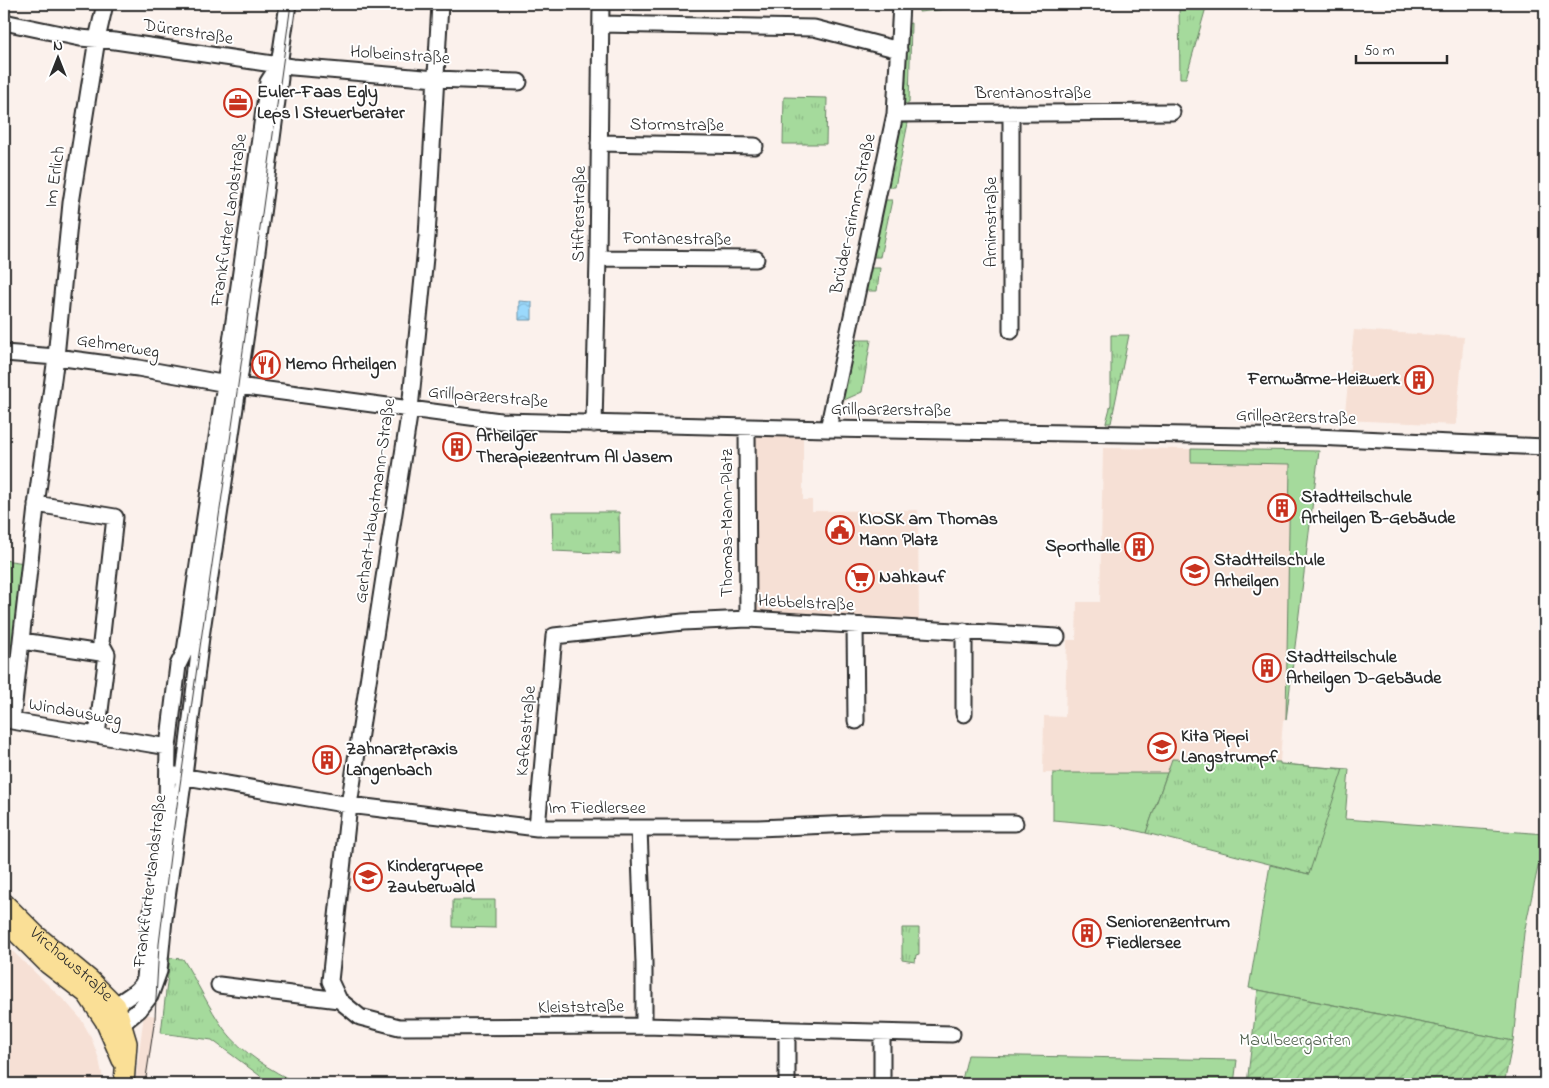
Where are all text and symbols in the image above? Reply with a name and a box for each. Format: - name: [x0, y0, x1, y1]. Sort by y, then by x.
- street label: Dürerstraße: [140, 13, 236, 53]
- north arrow: [32, 32, 82, 82]
- scale bar: [1356, 32, 1448, 64]
- text: N: [53, 36, 63, 57]
- street label: Holbeinstraße: [349, 40, 452, 73]
- text: 50 m: [1364, 40, 1395, 62]
- place label: Euler-Faas Egly Leps | Steuerberater: [257, 80, 405, 127]
- street label: Brentanostraße: [974, 81, 1092, 107]
- office icon: Euler-Faas Egly Leps | Steuerberater: [223, 88, 253, 118]
- street label: Stormstraße: [630, 112, 725, 140]
- street label: Brüder-Grimm-Straße: [824, 130, 884, 298]
- street label: Frankfurter Landstraße: [205, 131, 255, 309]
- street label: Im Erlich: [39, 144, 73, 210]
- street label: Stifterstraße: [566, 165, 594, 262]
- street label: Arnimstraße: [979, 176, 1005, 267]
- street label: Fontanestraße: [621, 226, 733, 254]
- street label: Gehmerweg: [75, 328, 161, 367]
- restaurant icon: Memo Arheilgen: [251, 350, 281, 380]
- place label: Memo Arheilgen: [285, 352, 397, 379]
- building icon: Fernwärme-Heizwerk: [1404, 365, 1434, 395]
- place label: Fernwärme-Heizwerk: [1247, 367, 1401, 393]
- street label: Grillparzerstraße: [427, 380, 550, 416]
- street label: Gerhart-Hauptmann-Straße: [349, 396, 403, 605]
- street label: Grillparzerstraße: [831, 397, 952, 425]
- street label: Grillparzerstraße: [1235, 403, 1358, 433]
- place label: Arheilger Therapiezentrum Al Jasem: [476, 424, 672, 471]
- building icon: Arheilger Therapiezentrum Al Jasem: [442, 432, 472, 462]
- street label: Thomas-Mann-Platz: [715, 448, 741, 597]
- place label: Stadtteilschule Arheilgen B-Gebäude: [1301, 485, 1456, 533]
- building icon: Stadtteilschule Arheilgen B-Gebäude: [1267, 493, 1297, 523]
- place label: KIOSK am Thomas Mann Platz: [859, 507, 998, 554]
- public building icon: KIOSK am Thomas Mann Platz: [825, 515, 855, 545]
- building icon: Sporthalle: [1124, 532, 1154, 562]
- place label: Sporthalle: [1045, 534, 1121, 560]
- place label: Stadtteilschule Arheilgen: [1214, 548, 1326, 596]
- school or university icon: Stadtteilschule Arheilgen: [1180, 556, 1210, 586]
- supermarket icon: Nahkauf: [845, 563, 875, 593]
- place label: Nahkauf: [879, 565, 946, 591]
- street label: Hebbelstraße: [757, 589, 856, 620]
- place label: Stadtteilschule Arheilgen D-Gebäude: [1286, 645, 1442, 693]
- building icon: Stadtteilschule Arheilgen D-Gebäude: [1252, 653, 1282, 683]
- street label: Kafkastraße: [510, 684, 544, 777]
- street label: Windausweg: [26, 692, 124, 735]
- place label: Kita Pippi Langstrumpf: [1181, 724, 1278, 772]
- school or university icon: Kita Pippi Langstrumpf: [1147, 732, 1177, 762]
- place label: Zahnarztpraxis Langenbach: [346, 737, 458, 785]
- building icon: Zahnarztpraxis Langenbach: [312, 745, 342, 775]
- street label: Frankfurter Landstraße: [127, 792, 175, 970]
- street label: Im Fiedlersee: [548, 796, 647, 822]
- place label: Kindergruppe Zauberwald: [387, 854, 484, 901]
- school or university icon: Kindergruppe Zauberwald: [353, 862, 383, 892]
- place label: Seniorenzentrum Fiedlersee: [1105, 910, 1230, 957]
- building icon: Seniorenzentrum Fiedlersee: [1072, 918, 1102, 948]
- street label: Virchowstraße: [22, 921, 119, 1009]
- street label: Kleiststraße: [538, 994, 625, 1022]
- park label: Maulbeergarten: [1239, 1028, 1351, 1055]

